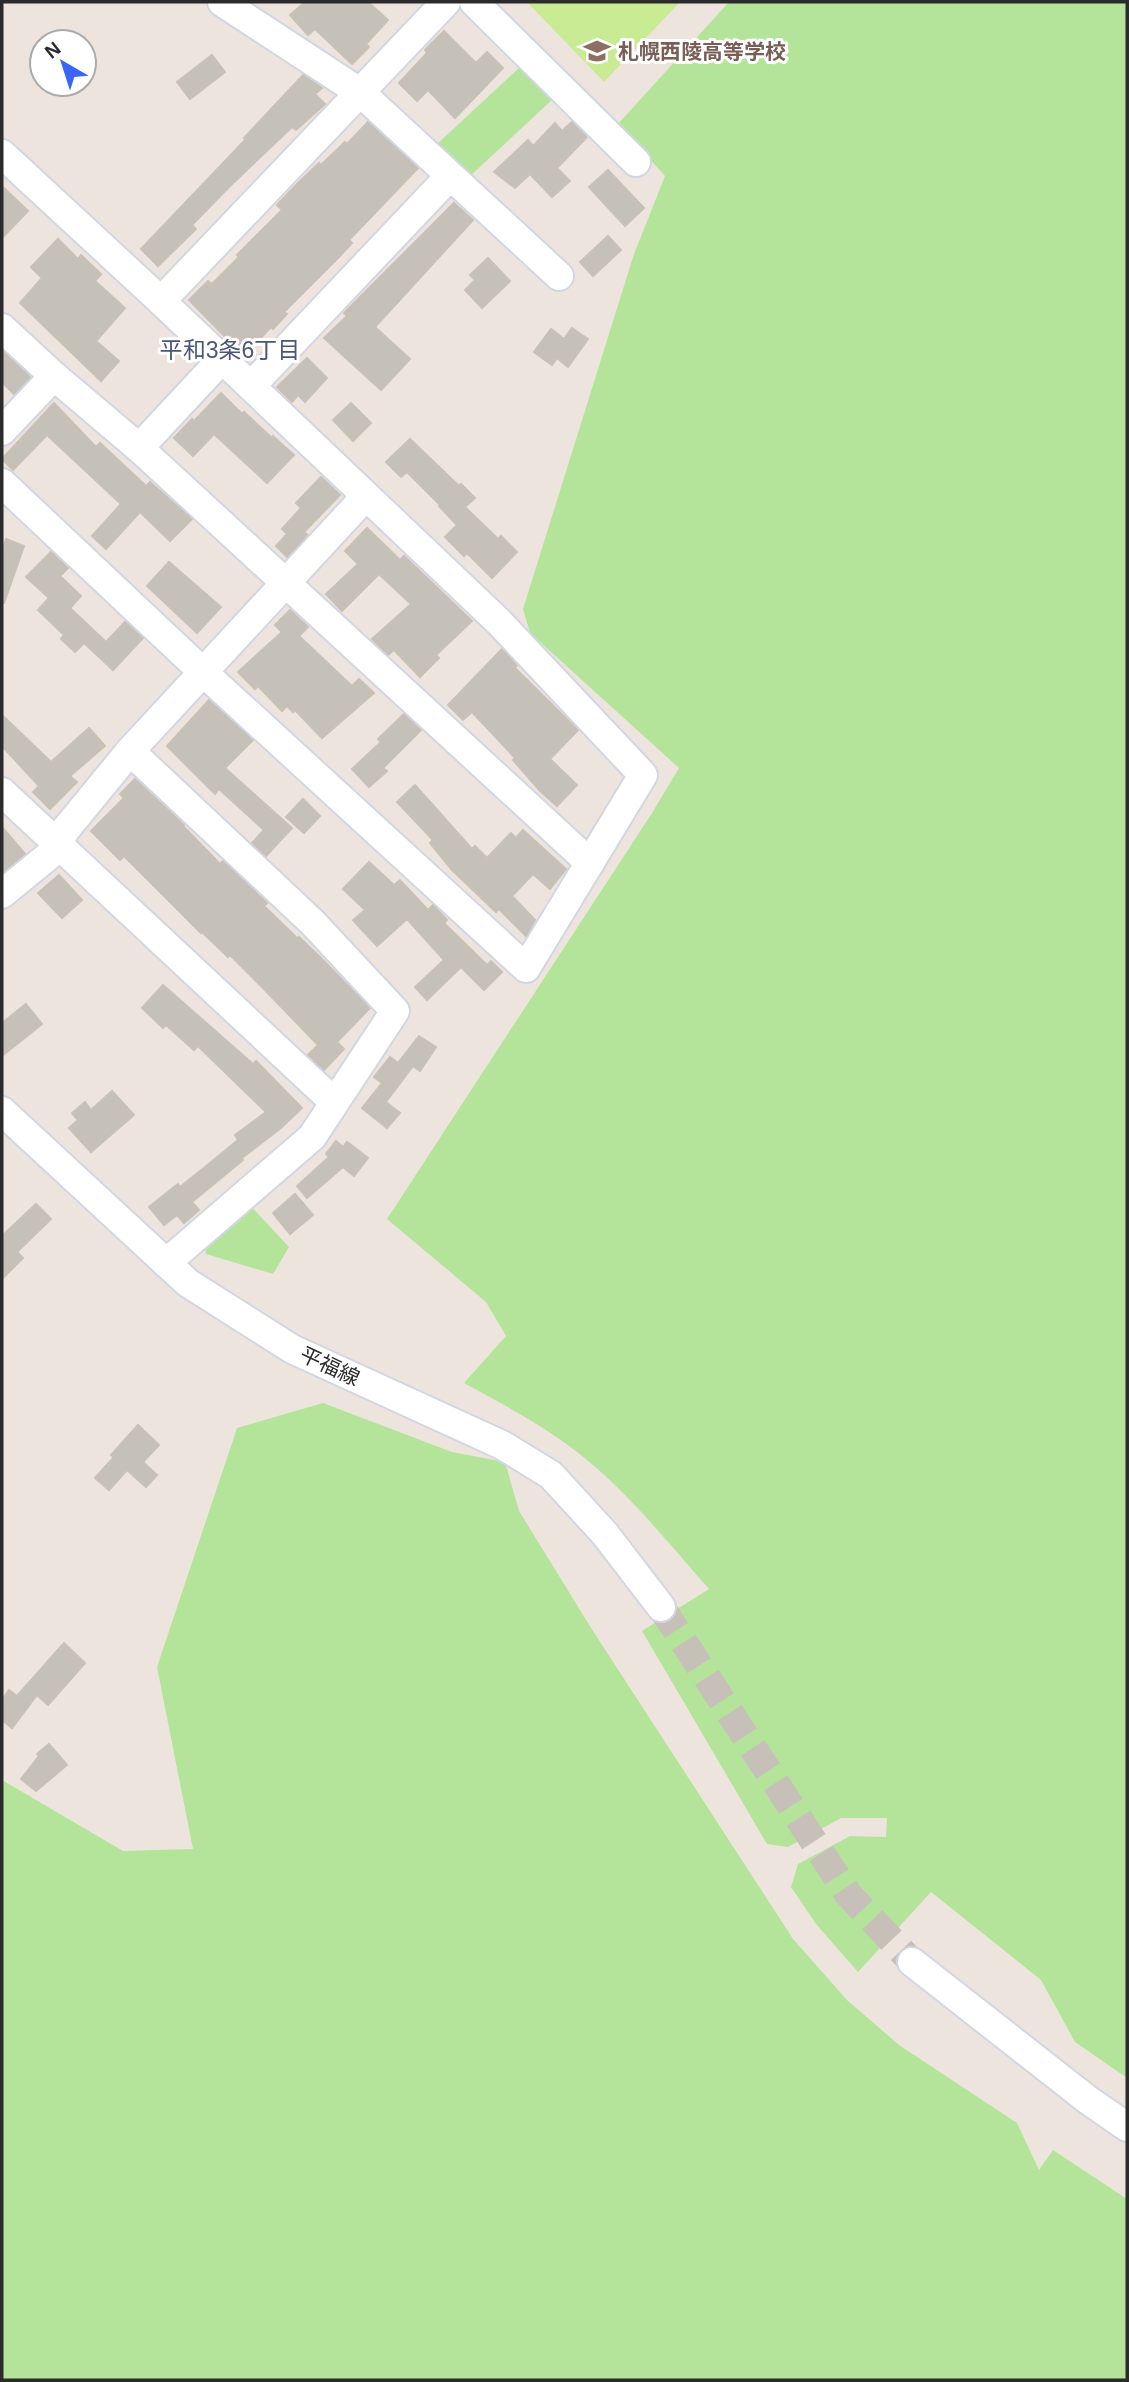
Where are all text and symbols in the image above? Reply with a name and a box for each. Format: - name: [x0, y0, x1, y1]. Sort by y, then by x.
- north arrow: [28, 28, 98, 98]
- school or university icon: 札幌西陵高等学校: [582, 36, 612, 66]
- text: N: [41, 38, 65, 63]
- place label: 札幌西陵高等学校: [618, 40, 786, 63]
- district label: 平和3条6丁目: [160, 337, 300, 363]
- street label: 平福線: [297, 1342, 363, 1390]

